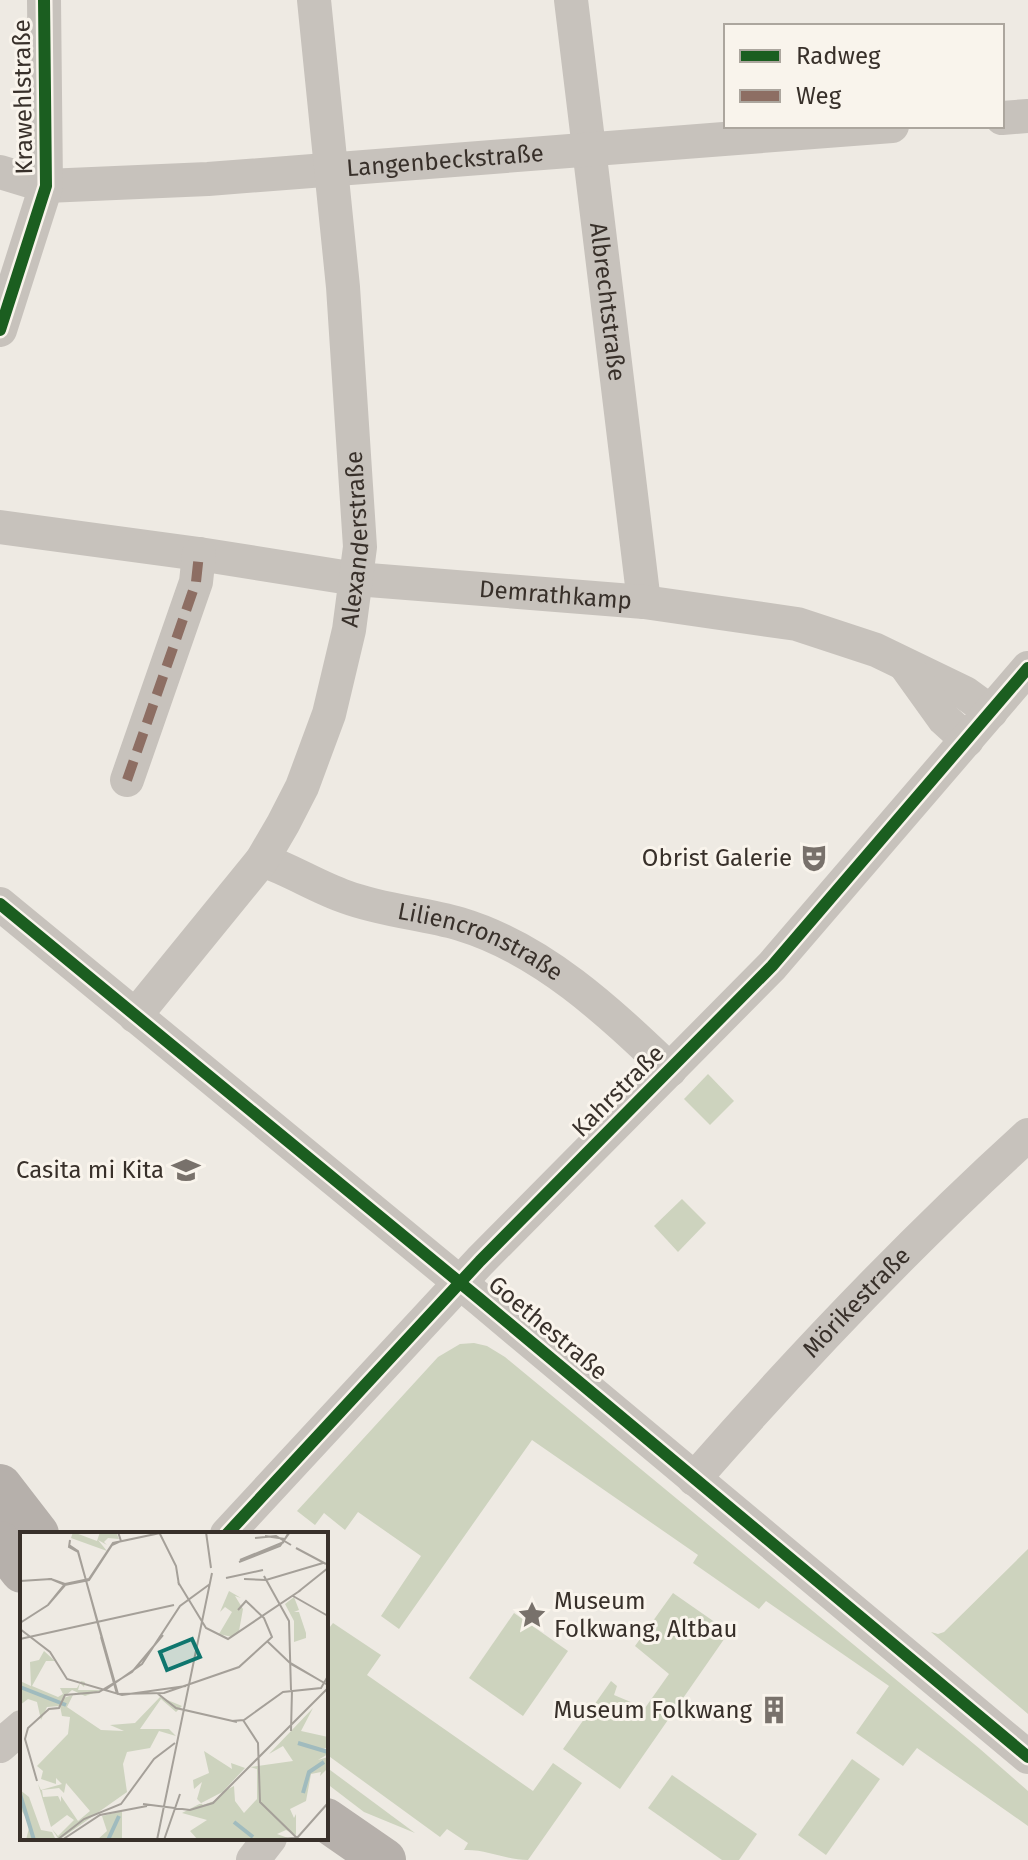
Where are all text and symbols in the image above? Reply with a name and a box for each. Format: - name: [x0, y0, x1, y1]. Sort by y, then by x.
- street label: Krawehlstraße: [8, 19, 38, 175]
- legend: [724, 24, 1004, 128]
- text: Radweg: [796, 42, 881, 70]
- text: Weg: [796, 82, 842, 110]
- street label: Langenbeckstraße: [345, 139, 545, 182]
- street label: Albrechtstraße: [584, 221, 631, 383]
- street label: Alexanderstraße: [335, 450, 375, 629]
- street label: Demrathkamp: [478, 575, 633, 615]
- theatre icon: Obrist Galerie: [799, 843, 829, 873]
- place label: Obrist Galerie: [642, 844, 792, 872]
- street label: Liliencronstraße: [395, 897, 568, 987]
- street label: Kahrstraße: [566, 1039, 670, 1143]
- school or university icon: Casita mi Kita: [171, 1155, 201, 1185]
- place label: Casita mi Kita: [16, 1156, 164, 1184]
- street label: Mörikestraße: [797, 1241, 916, 1363]
- street label: Goethestraße: [483, 1270, 613, 1386]
- inset map: [20, 1532, 328, 1840]
- place label: Museum Folkwang, Altbau: [554, 1587, 737, 1643]
- place icon: Museum Folkwang, Altbau: [517, 1600, 547, 1630]
- building icon: Museum Folkwang: [759, 1695, 789, 1725]
- place label: Museum Folkwang: [553, 1696, 753, 1724]

